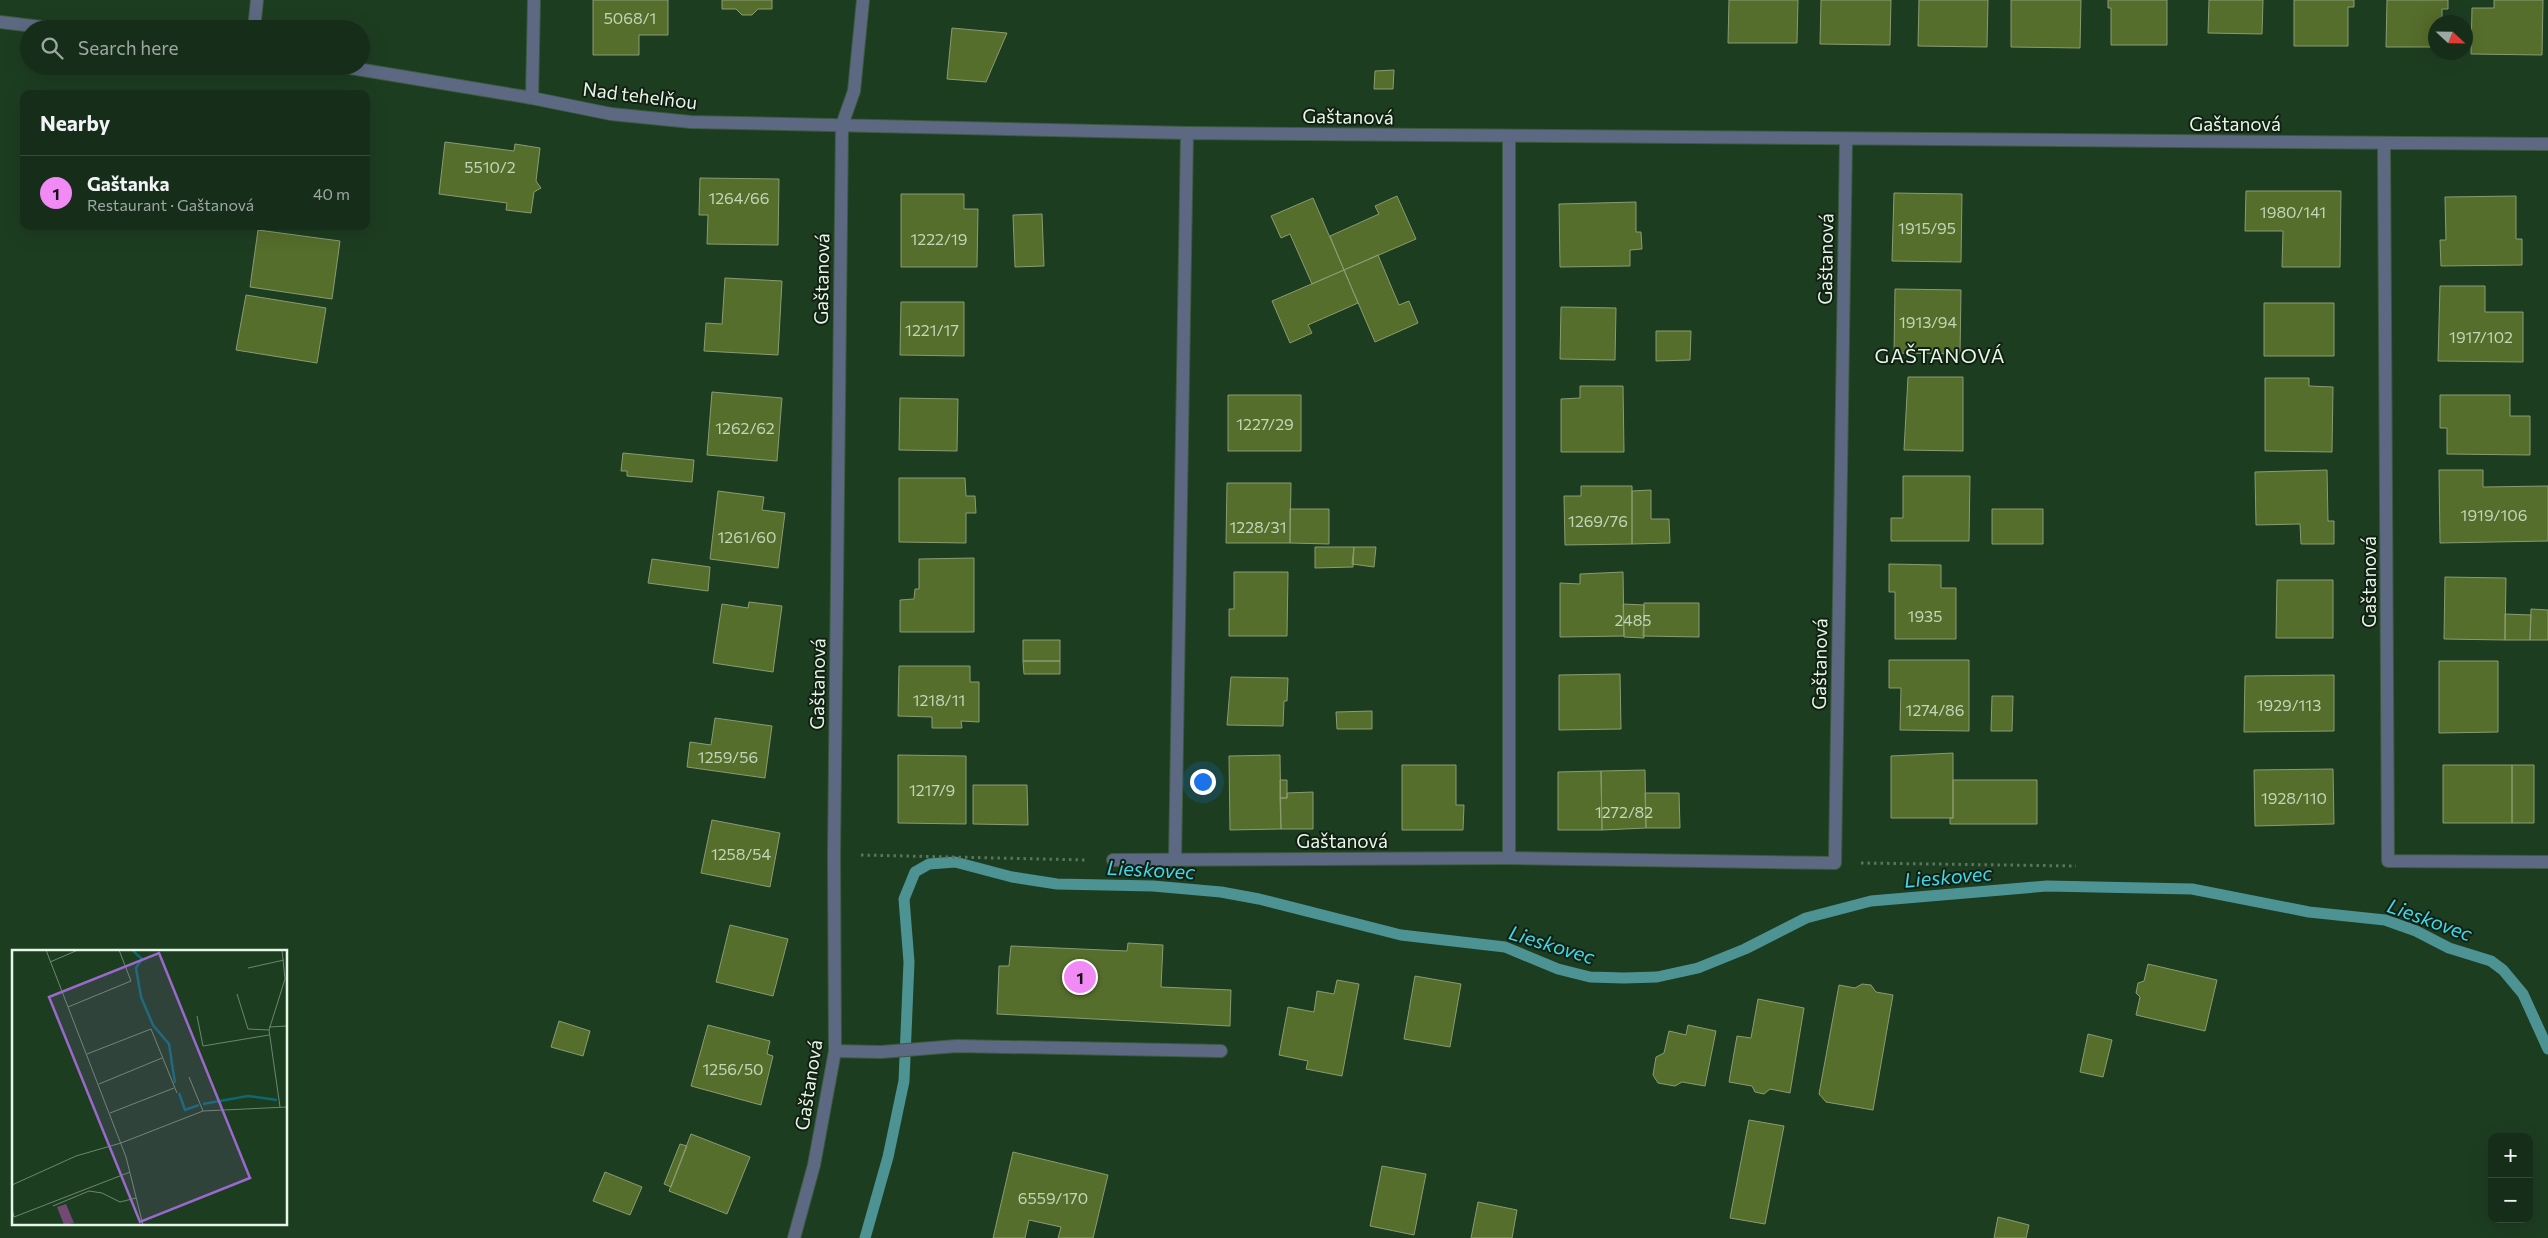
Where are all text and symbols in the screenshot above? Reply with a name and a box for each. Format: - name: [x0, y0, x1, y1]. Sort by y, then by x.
- house number: 5068/1: [604, 8, 656, 27]
- north arrow: [2428, 15, 2473, 60]
- search box: [20, 20, 370, 75]
- icon: search: [38, 34, 66, 62]
- text: Search here: [78, 36, 178, 59]
- street label: Nad tehelňou: [581, 77, 699, 113]
- street label: Gaštanová: [1302, 104, 1394, 128]
- text: Nearby: [40, 110, 110, 135]
- street label: Gaštanová: [2189, 112, 2281, 135]
- house number: 5510/2: [464, 157, 516, 176]
- text: Gaštanka: [87, 172, 170, 195]
- text: 1: [52, 184, 60, 203]
- text: 40 m: [313, 184, 350, 203]
- house number: 1264/66: [708, 188, 770, 207]
- text: Restaurant · Gaštanová: [87, 195, 254, 214]
- house number: 1980/141: [2260, 202, 2326, 221]
- street label: Gaštanová: [1813, 213, 1837, 305]
- house number: 1915/95: [1898, 218, 1956, 237]
- house number: 1222/19: [910, 229, 968, 248]
- street label: Gaštanová: [809, 233, 833, 325]
- house number: 1913/94: [1899, 312, 1957, 331]
- house number: 1221/17: [905, 320, 959, 339]
- house number: 1917/102: [2449, 327, 2513, 346]
- district label: GAŠTANOVÁ: [1875, 343, 2005, 367]
- house number: 1227/29: [1236, 414, 1294, 433]
- house number: 1262/62: [715, 418, 775, 437]
- house number: 1919/106: [2461, 505, 2527, 524]
- house number: 1269/76: [1568, 511, 1628, 530]
- house number: 1228/31: [1229, 517, 1287, 536]
- house number: 1261/60: [717, 527, 777, 546]
- street label: Gaštanová: [2357, 536, 2380, 628]
- house number: 1935: [1908, 606, 1942, 625]
- house number: 2485: [1614, 610, 1652, 629]
- street label: Gaštanová: [1807, 618, 1831, 710]
- street label: Gaštanová: [805, 638, 829, 730]
- house number: 1218/11: [913, 690, 965, 709]
- house number: 1929/113: [2257, 695, 2321, 714]
- house number: 1274/86: [1906, 700, 1964, 719]
- house number: 1259/56: [698, 747, 758, 766]
- your location: [1190, 769, 1216, 795]
- house number: 1217/9: [909, 780, 955, 799]
- house number: 1928/110: [2261, 788, 2327, 807]
- house number: 1272/82: [1595, 802, 1653, 821]
- street label: Gaštanová: [1296, 829, 1388, 852]
- house number: 1258/54: [711, 844, 771, 863]
- water label: Lieskovec: [1106, 855, 1196, 883]
- water label: Lieskovec: [1903, 860, 1993, 892]
- water label: Lieskovec: [2384, 893, 2476, 945]
- water label: Lieskovec: [1506, 920, 1598, 968]
- inset map: [12, 950, 288, 1226]
- pin: 1: [1064, 958, 1096, 996]
- street label: Gaštanová: [789, 1038, 827, 1132]
- house number: 1256/50: [702, 1059, 764, 1078]
- map controls: [2488, 1133, 2533, 1223]
- button: +: [2488, 1133, 2533, 1178]
- button: −: [2488, 1178, 2533, 1223]
- house number: 6559/170: [1018, 1188, 1088, 1207]

